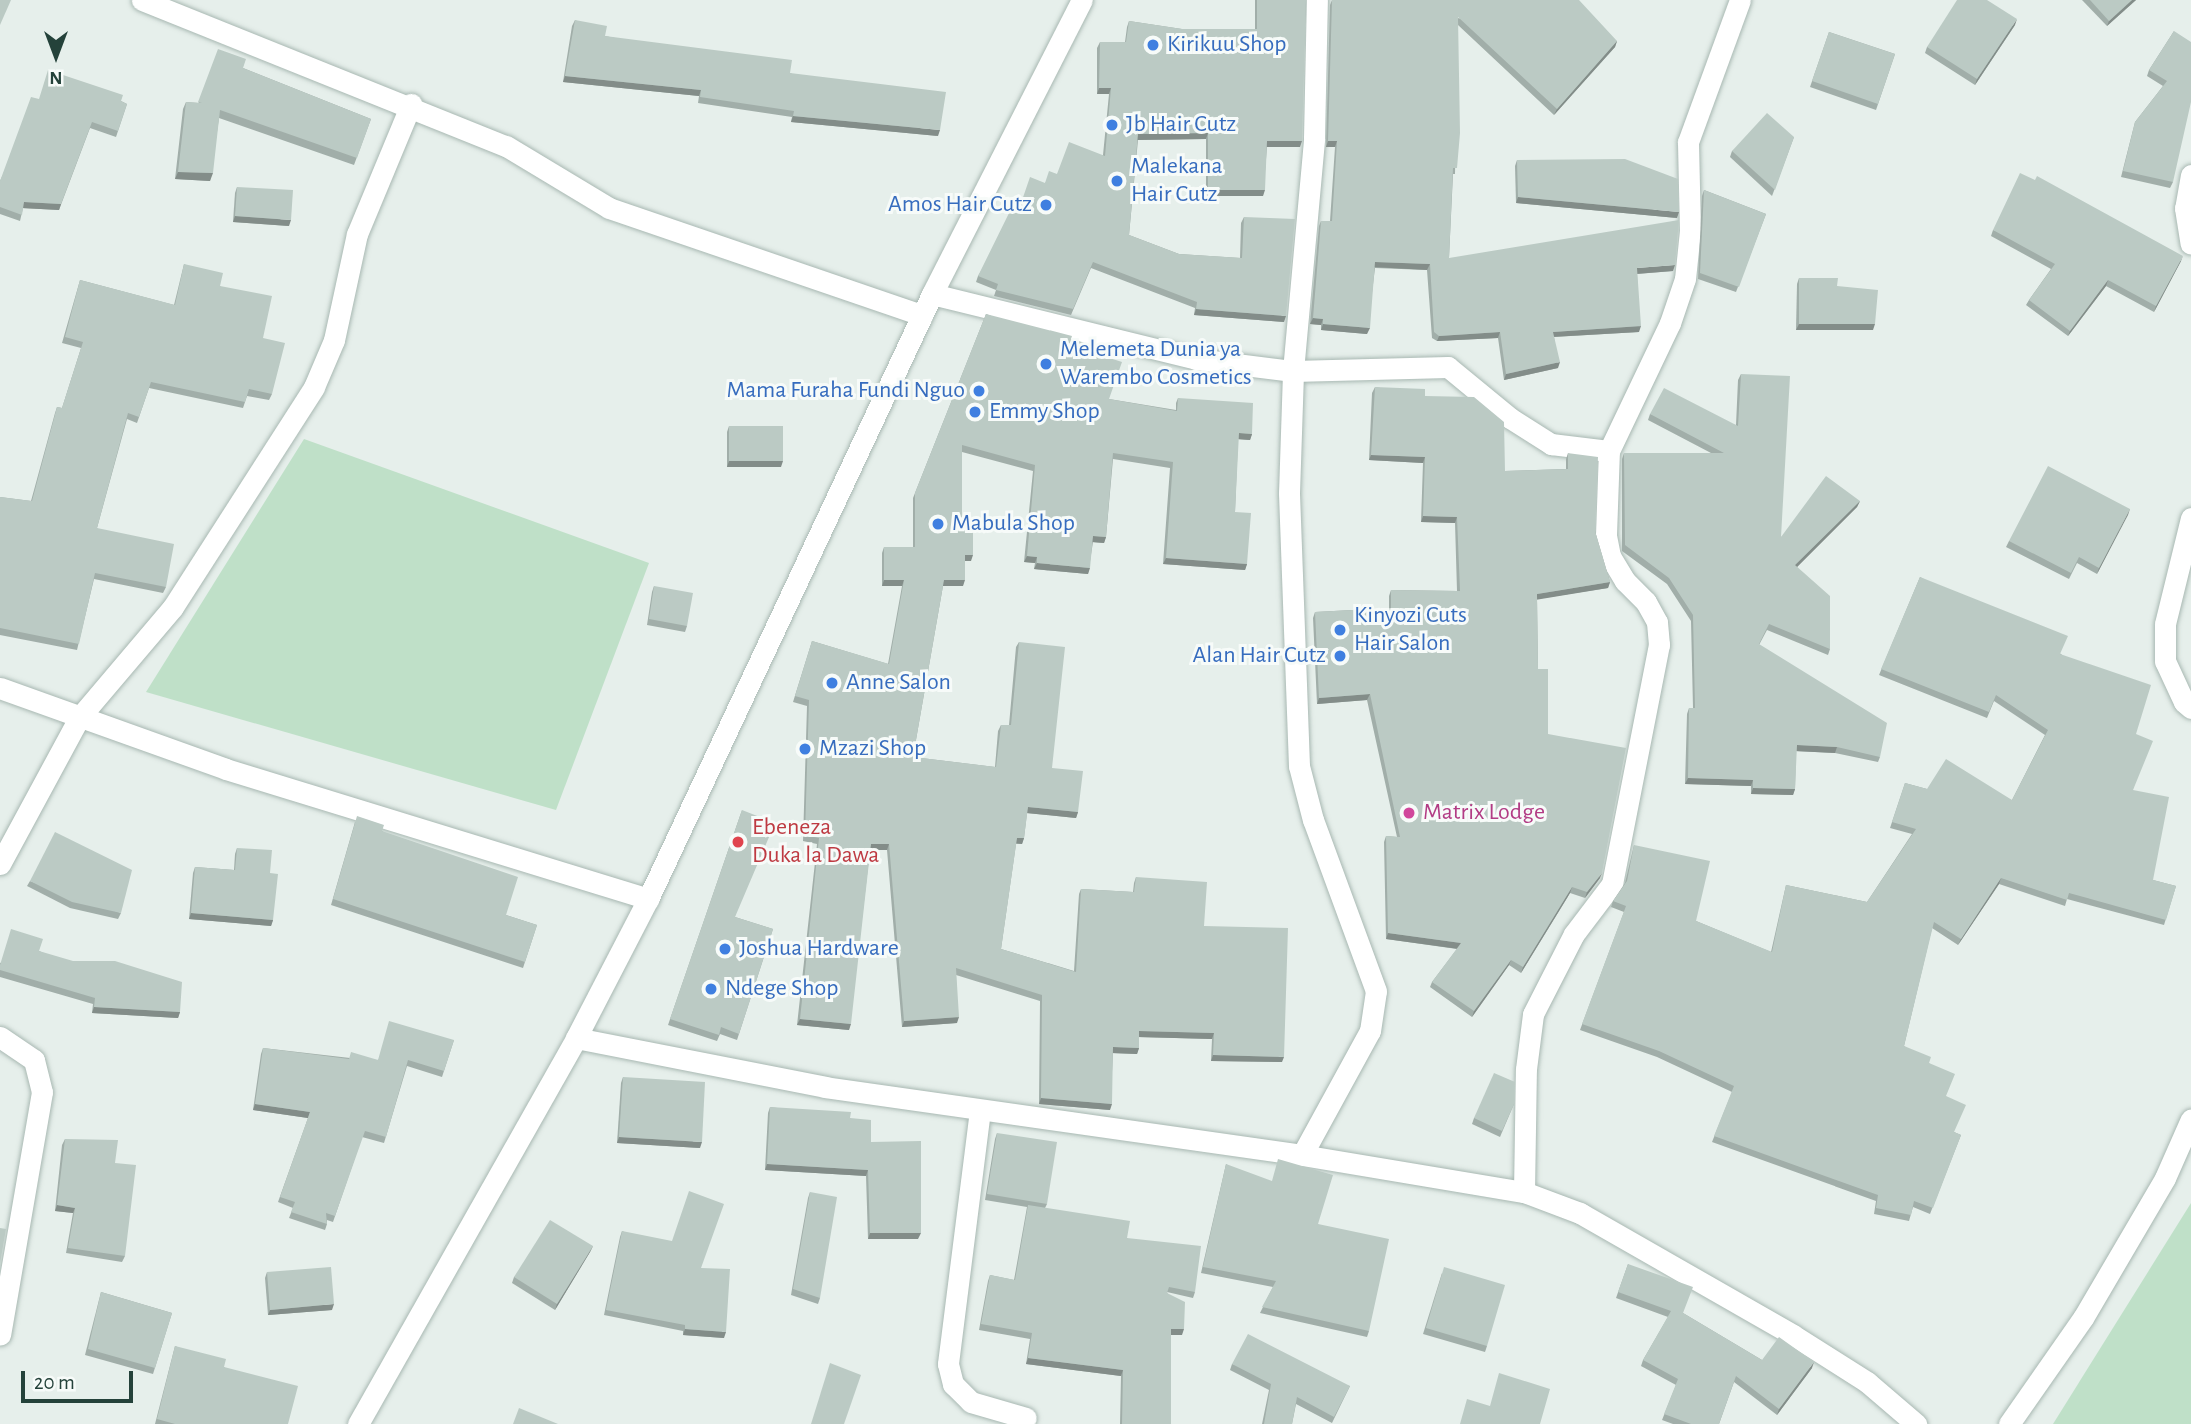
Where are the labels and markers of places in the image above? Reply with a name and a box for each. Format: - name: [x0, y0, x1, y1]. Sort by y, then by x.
- place label: Kirikuu Shop: [1167, 31, 1286, 59]
- marker: Kirikuu Shop: [1145, 37, 1161, 53]
- place label: Jb Hair Cutz: [1126, 111, 1236, 139]
- marker: Jb Hair Cutz: [1104, 117, 1120, 133]
- place label: Malekana Hair Cutz: [1131, 153, 1223, 209]
- marker: Malekana Hair Cutz: [1109, 173, 1125, 189]
- place label: Amos Hair Cutz: [888, 191, 1032, 219]
- marker: Amos Hair Cutz: [1038, 197, 1054, 213]
- place label: Melemeta Dunia ya Warembo Cosmetics: [1060, 336, 1252, 392]
- marker: Melemeta Dunia ya Warembo Cosmetics: [1038, 356, 1054, 372]
- place label: Mama Furaha Fundi Nguo: [726, 377, 965, 405]
- marker: Mama Furaha Fundi Nguo: [971, 383, 987, 399]
- place label: Emmy Shop: [989, 398, 1100, 426]
- marker: Emmy Shop: [967, 404, 983, 420]
- place label: Mabula Shop: [952, 510, 1075, 538]
- marker: Mabula Shop: [930, 516, 946, 532]
- place label: Kinyozi Cuts Hair Salon: [1354, 602, 1467, 658]
- marker: Kinyozi Cuts Hair Salon: [1332, 622, 1348, 638]
- place label: Alan Hair Cutz: [1193, 642, 1326, 670]
- marker: Alan Hair Cutz: [1332, 648, 1348, 664]
- place label: Anne Salon: [846, 669, 951, 697]
- marker: Anne Salon: [824, 675, 840, 691]
- place label: Mzazi Shop: [819, 735, 926, 763]
- marker: Mzazi Shop: [797, 741, 813, 757]
- place label: Matrix Lodge: [1423, 799, 1545, 827]
- marker: Matrix Lodge: [1401, 805, 1417, 821]
- place label: Ebeneza Duka la Dawa: [752, 814, 879, 870]
- marker: Ebeneza Duka la Dawa: [730, 834, 746, 850]
- place label: Joshua Hardware: [739, 935, 899, 963]
- marker: Joshua Hardware: [717, 941, 733, 957]
- place label: Ndege Shop: [725, 975, 838, 1003]
- marker: Ndege Shop: [703, 981, 719, 997]

